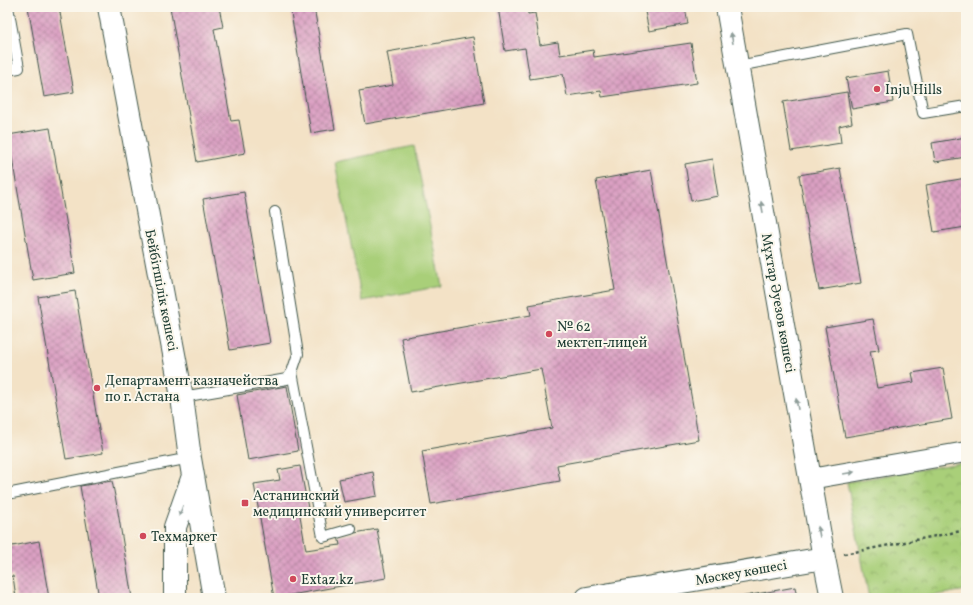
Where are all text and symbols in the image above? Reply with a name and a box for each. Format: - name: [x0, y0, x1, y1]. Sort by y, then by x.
- one-way arrow: [729, 32, 735, 44]
- place label: Inju Hills: [885, 81, 942, 100]
- marker: Inju Hills: [872, 84, 882, 94]
- one-way arrow: [759, 201, 765, 213]
- street label: Бейбітшілік көшесі: [139, 228, 182, 353]
- street label: Мұхтар Әуезов көшесі: [756, 232, 799, 374]
- place label: № 62 мектеп-лицей: [557, 318, 648, 353]
- marker: № 62 мектеп-лицей: [544, 329, 554, 339]
- place label: Департамент казначейства по г. Астана: [105, 372, 278, 407]
- marker: Департамент казначейства по г. Астана: [92, 383, 102, 393]
- one-way arrow: [794, 398, 800, 410]
- one-way arrow: [843, 469, 855, 475]
- place label: Астанинский медицинский университет: [253, 487, 426, 522]
- marker: Астанинский медицинский университет: [240, 498, 250, 508]
- one-way arrow: [177, 506, 183, 518]
- one-way arrow: [816, 526, 822, 538]
- place label: Техмаркет: [151, 528, 217, 547]
- marker: Техмаркет: [138, 531, 148, 541]
- street label: Мәскеу көшесі: [694, 556, 789, 591]
- place label: Extaz.kz: [301, 571, 354, 590]
- marker: Extaz.kz: [288, 574, 298, 584]

